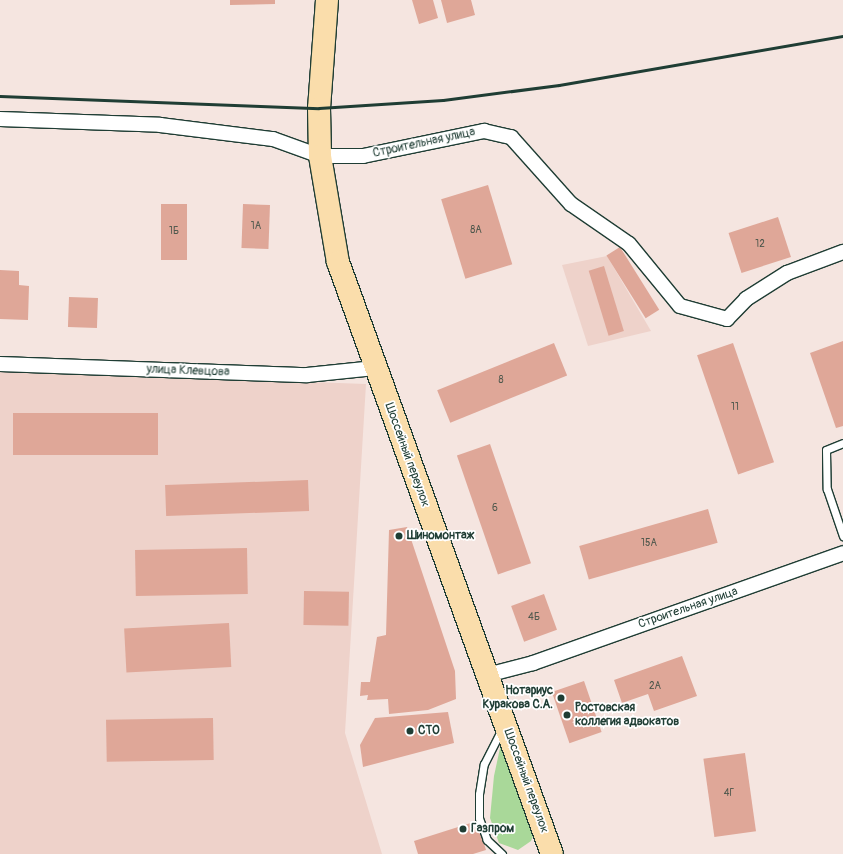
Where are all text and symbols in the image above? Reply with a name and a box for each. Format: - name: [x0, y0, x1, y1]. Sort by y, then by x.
- street label: Строительная улица: [371, 125, 477, 161]
- house number: 1А: [251, 221, 261, 233]
- house number: 8А: [470, 225, 482, 237]
- house number: 1Б: [169, 226, 179, 238]
- house number: 12: [755, 239, 765, 251]
- street label: улица Клевцова: [146, 362, 230, 380]
- house number: 8: [498, 375, 504, 387]
- street label: Шоссейный переулок: [381, 401, 433, 509]
- house number: 11: [731, 402, 739, 414]
- house number: 6: [492, 503, 498, 515]
- place label: Шиномонтаж: [407, 529, 474, 543]
- marker: Шиномонтаж: [394, 531, 404, 541]
- house number: 15А: [641, 538, 657, 550]
- street label: Строительная улица: [636, 584, 740, 632]
- house number: 4Б: [528, 612, 540, 624]
- house number: 2А: [649, 681, 661, 693]
- place label: Нотариус Куракова С.А.: [483, 684, 553, 712]
- marker: Нотариус Куракова С.А.: [556, 693, 566, 703]
- place label: Ростовская коллегия адвокатов: [575, 701, 679, 729]
- marker: Ростовская коллегия адвокатов: [562, 710, 572, 720]
- place label: СТО: [418, 724, 440, 738]
- marker: СТО: [405, 726, 415, 736]
- street label: Шоссейный переулок: [500, 727, 552, 835]
- house number: 4Г: [724, 788, 734, 800]
- place label: Газпром: [471, 822, 514, 836]
- marker: Газпром: [458, 824, 468, 834]

